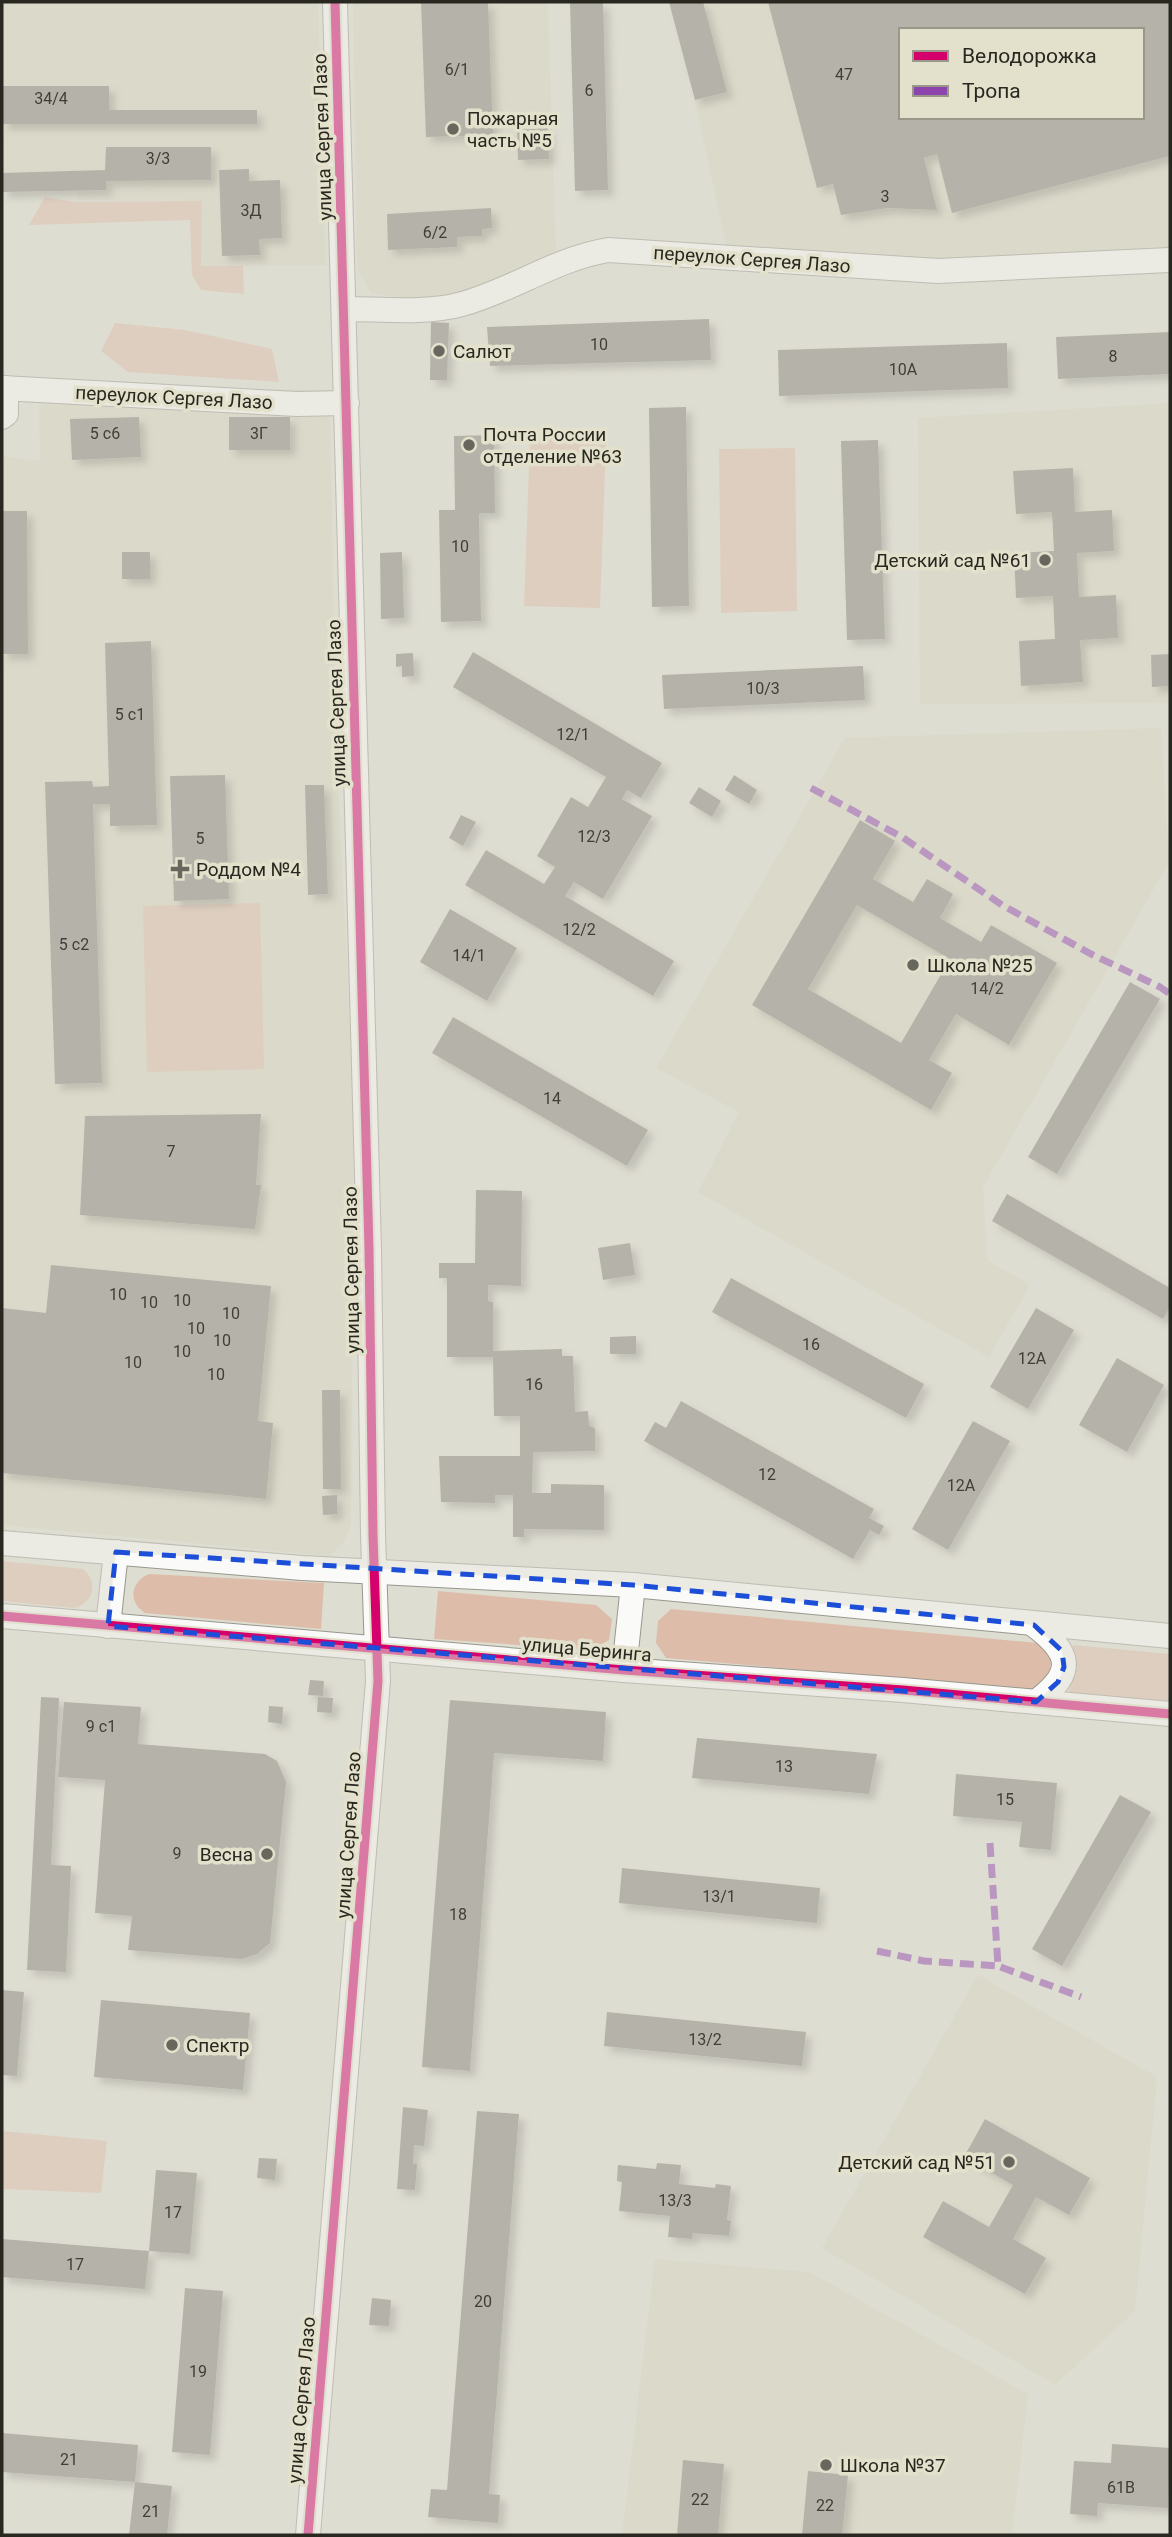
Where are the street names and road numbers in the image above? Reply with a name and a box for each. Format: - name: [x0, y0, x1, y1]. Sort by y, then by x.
- street label: улица Сергея Лазо: [308, 53, 337, 221]
- street label: переулок Сергея Лазо: [653, 241, 851, 278]
- street label: переулок Сергея Лазо: [75, 381, 273, 414]
- street label: улица Сергея Лазо: [322, 619, 351, 787]
- street label: улица Сергея Лазо: [339, 1186, 364, 1354]
- street label: улица Беринга: [521, 1632, 653, 1667]
- street label: улица Сергея Лазо: [331, 1751, 366, 1919]
- street label: улица Сергея Лазо: [283, 2316, 320, 2484]

